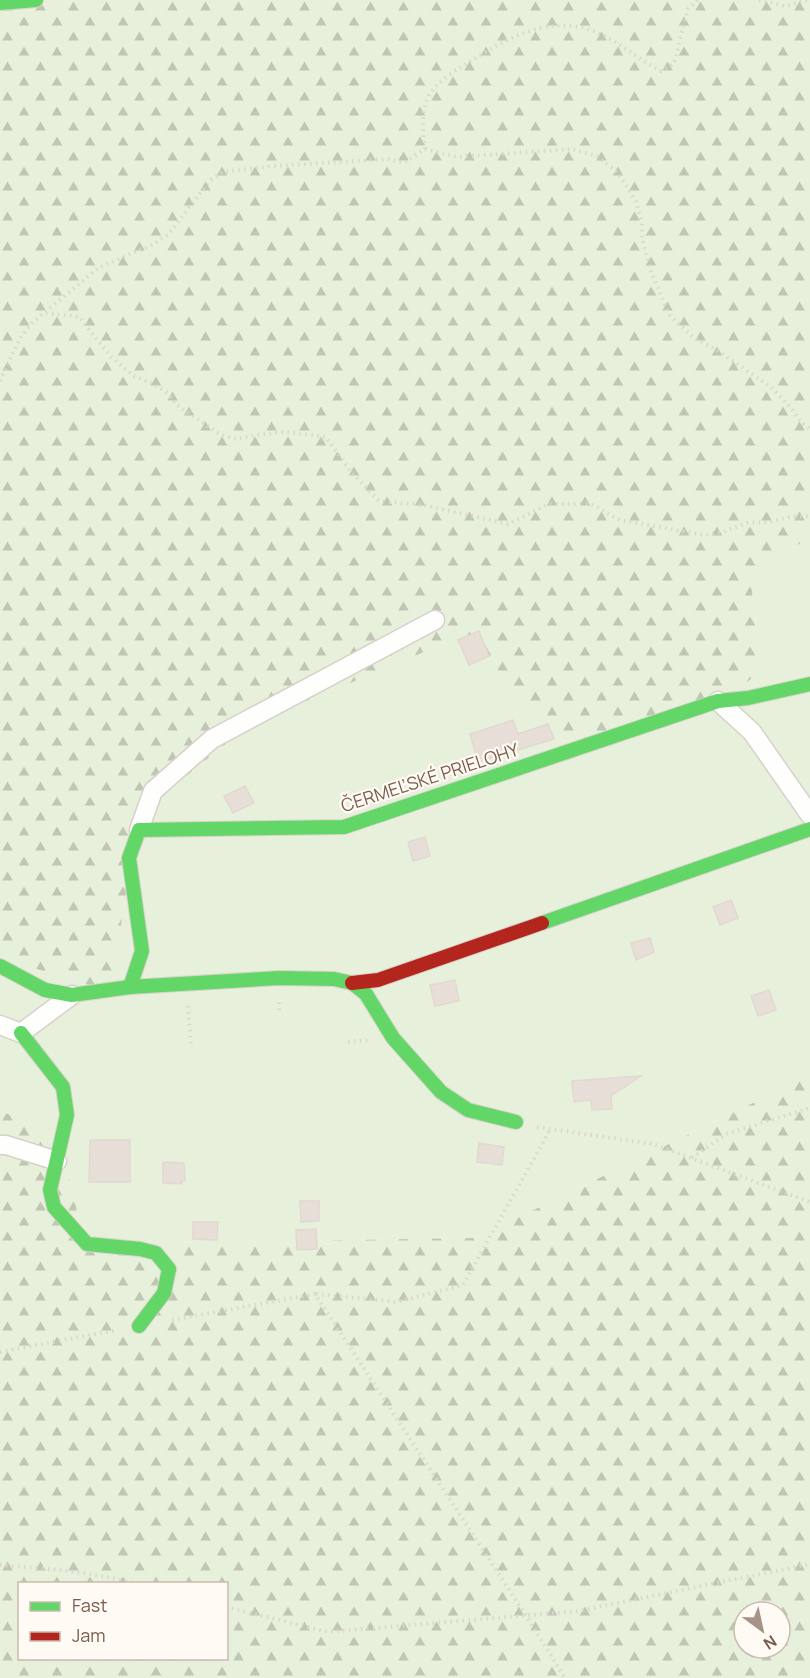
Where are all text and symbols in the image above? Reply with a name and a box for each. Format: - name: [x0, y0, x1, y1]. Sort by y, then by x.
- street label: ČERMEĽSKÉ PRIELOHY: [338, 737, 523, 817]
- legend: [18, 1582, 228, 1660]
- text: Fast: [72, 1593, 107, 1617]
- north arrow: [732, 1600, 792, 1660]
- text: Jam: [72, 1623, 106, 1647]
- text: N: [759, 1630, 781, 1655]

